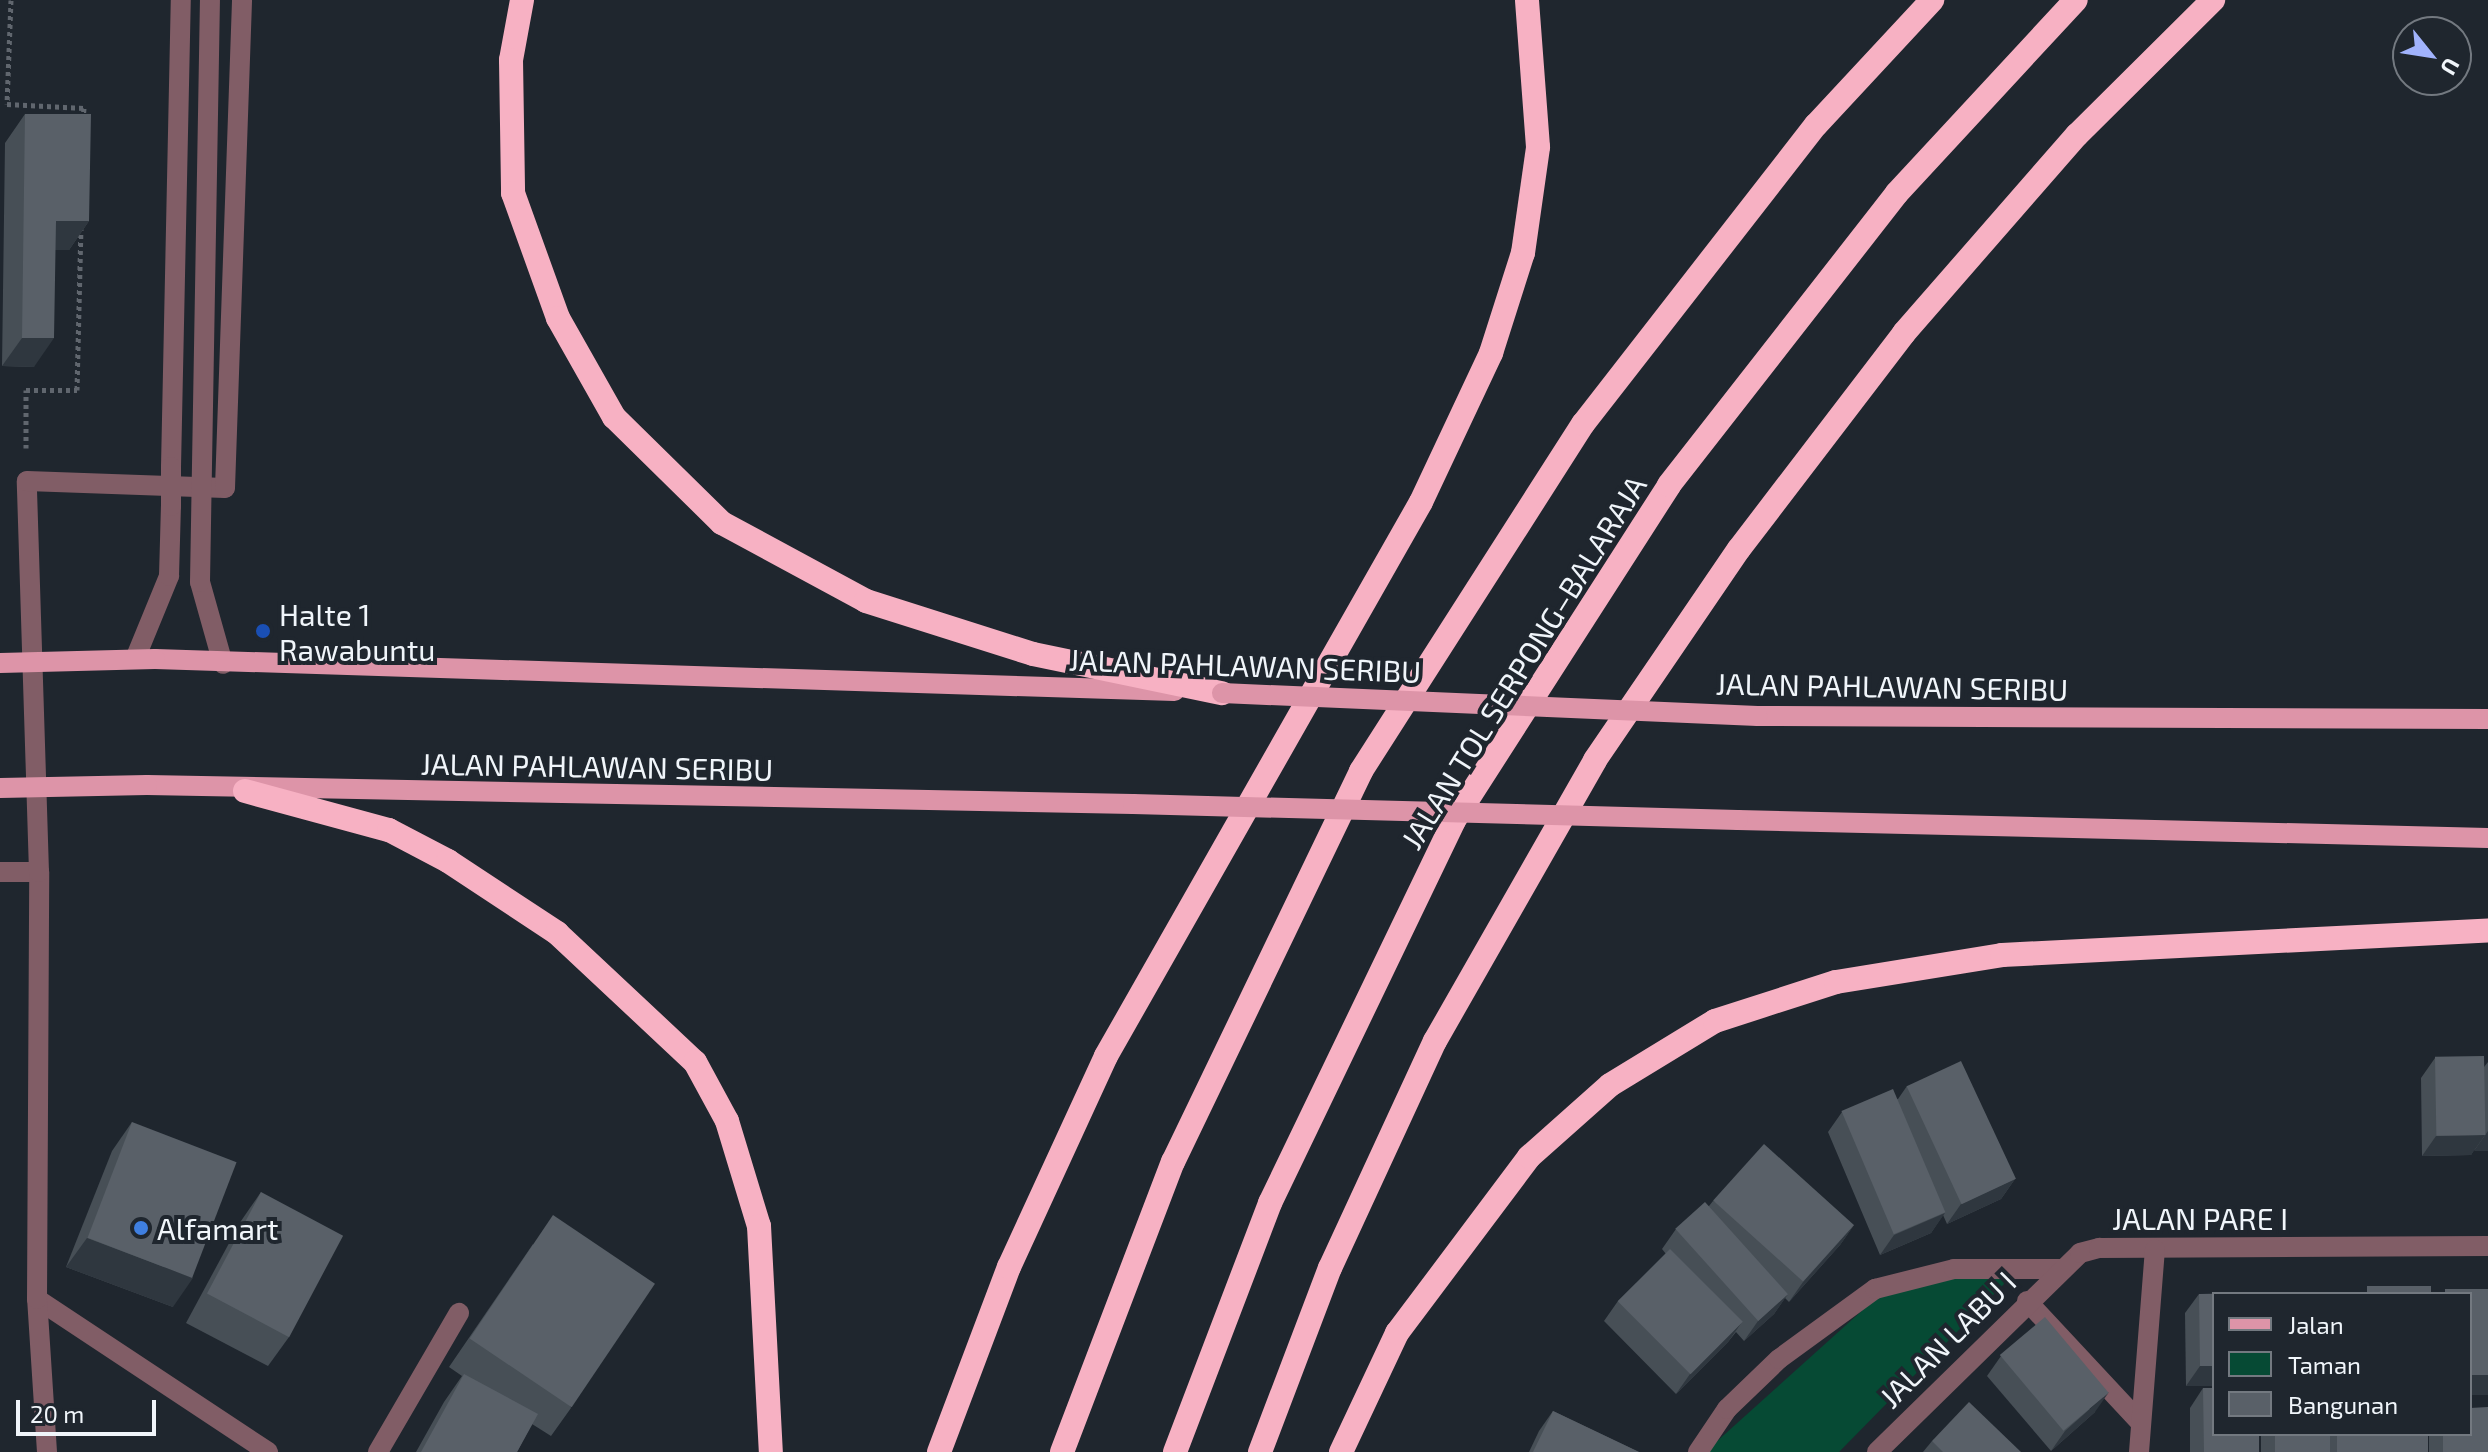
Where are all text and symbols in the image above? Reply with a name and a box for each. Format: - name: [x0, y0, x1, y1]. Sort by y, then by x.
- north arrow: [2392, 16, 2472, 96]
- text: U: [2436, 54, 2466, 80]
- street label: JALAN TOL SERPONG–BALARAJA: [1392, 468, 1654, 856]
- place label: Halte 1 Rawabuntu: [279, 596, 435, 666]
- marker: Halte 1 Rawabuntu: [254, 622, 272, 640]
- street label: JALAN PAHLAWAN SERIBU: [1068, 641, 1422, 689]
- street label: JALAN PAHLAWAN SERIBU: [1715, 665, 2069, 707]
- street label: JALAN PAHLAWAN SERIBU: [420, 745, 774, 787]
- street label: JALAN PARE I: [2112, 1200, 2288, 1236]
- place label: Alfamart: [157, 1210, 279, 1246]
- marker: Alfamart: [132, 1219, 150, 1237]
- street label: JALAN LABU I: [1871, 1263, 2023, 1415]
- legend: [2212, 1292, 2472, 1436]
- text: Jalan: [2288, 1310, 2344, 1339]
- text: Taman: [2288, 1350, 2361, 1379]
- scale bar: [20, 1384, 160, 1434]
- text: Bangunan: [2288, 1390, 2398, 1419]
- text: 20 m: [30, 1399, 84, 1428]

